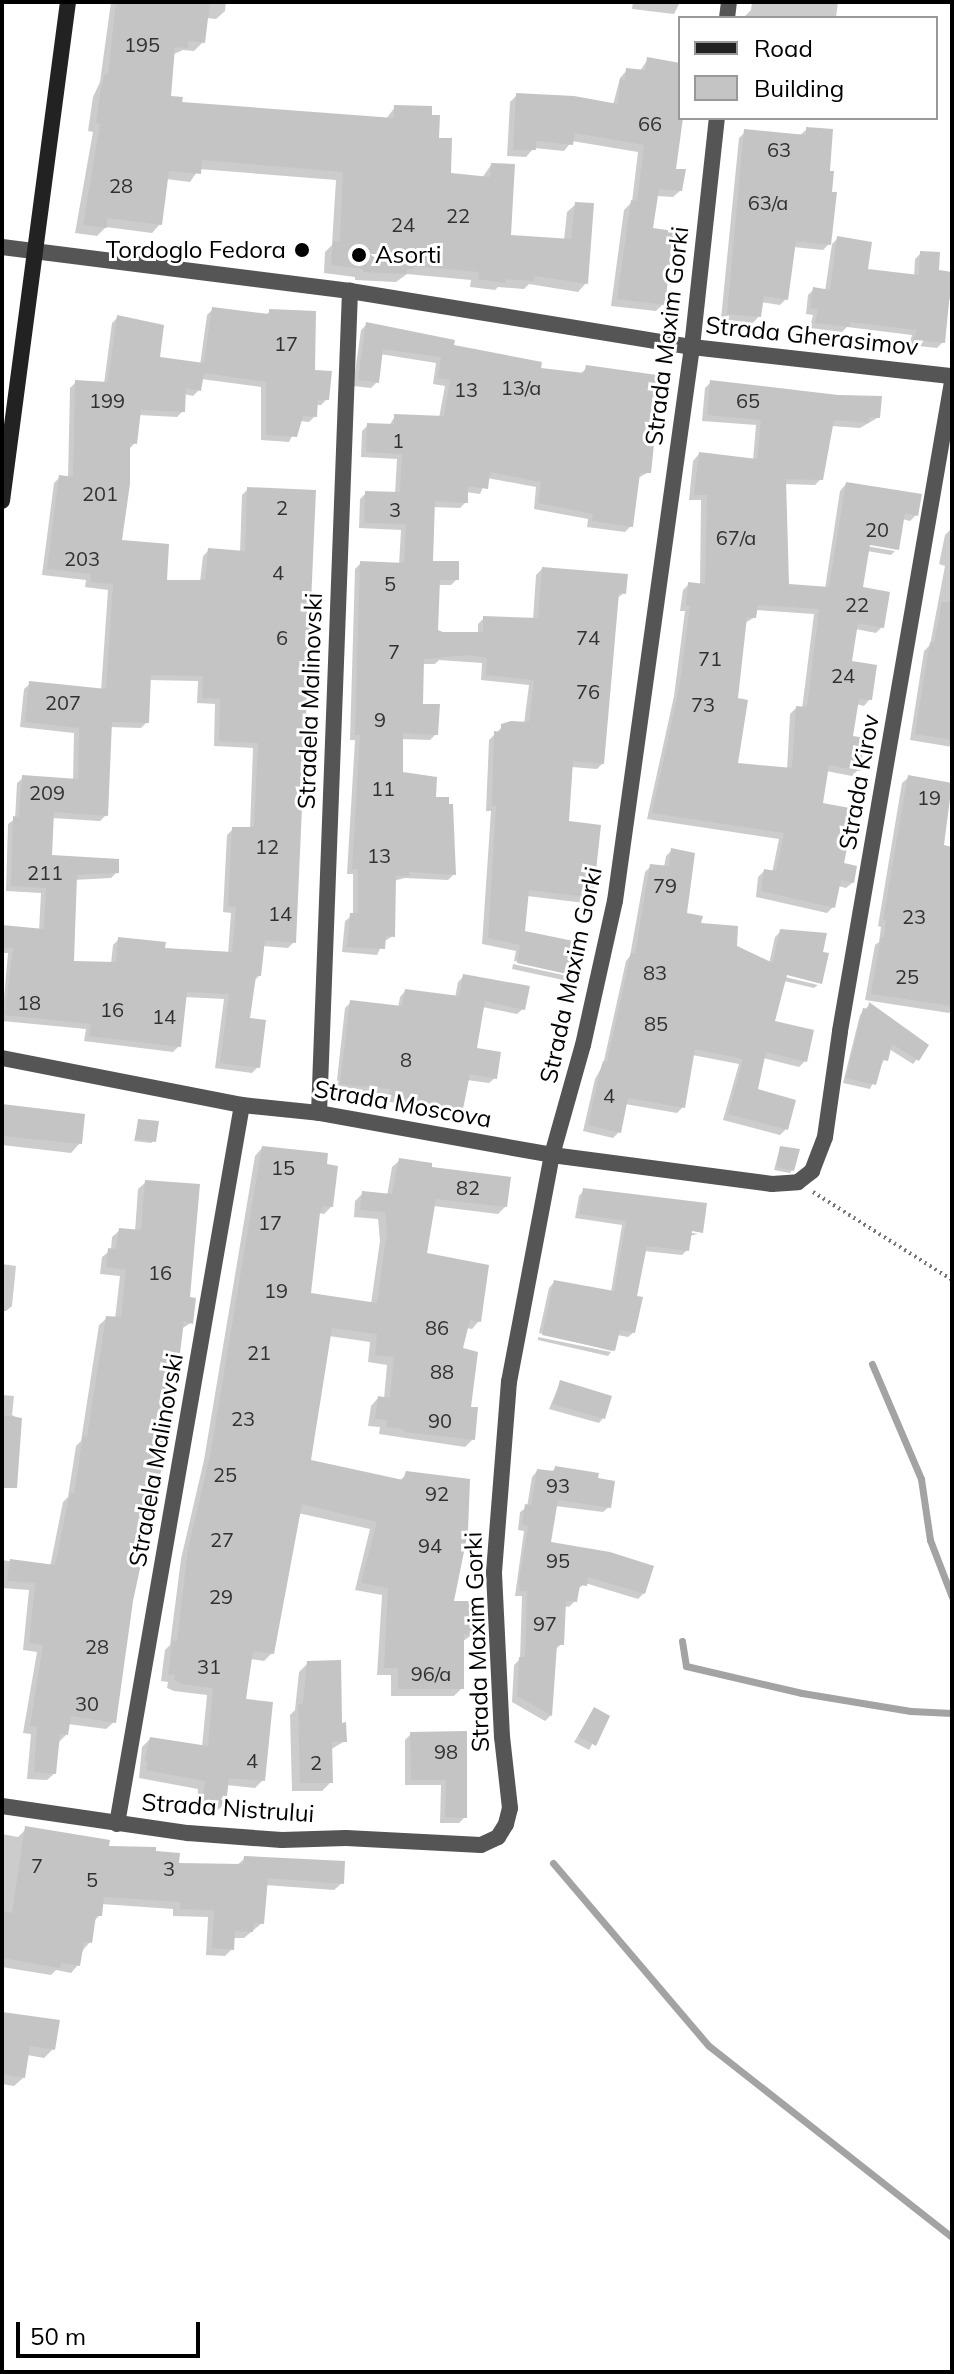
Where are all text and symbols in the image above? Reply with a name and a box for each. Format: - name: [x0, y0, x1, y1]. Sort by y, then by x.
- legend: [678, 16, 938, 120]
- house number: 195: [124, 32, 160, 56]
- text: Road: [754, 33, 813, 63]
- text: Building: [754, 73, 844, 103]
- house number: 66: [638, 111, 662, 135]
- house number: 63: [767, 137, 791, 161]
- house number: 28: [109, 173, 133, 197]
- house number: 63/a: [748, 190, 788, 214]
- house number: 22: [446, 203, 470, 227]
- house number: 24: [391, 212, 415, 236]
- street label: Strada Maxim Gorki: [639, 225, 695, 447]
- place label: Tordoglo Fedora: [106, 236, 286, 264]
- marker: Tordoglo Fedora: [293, 241, 311, 259]
- place label: Asorti: [375, 241, 442, 269]
- marker: Asorti: [350, 246, 368, 264]
- street label: Strada Gherasimov: [704, 310, 920, 362]
- house number: 17: [274, 331, 298, 355]
- house number: 13/a: [501, 375, 541, 399]
- house number: 13: [454, 377, 478, 401]
- house number: 199: [89, 388, 125, 412]
- house number: 65: [736, 388, 760, 412]
- house number: 1: [392, 428, 404, 452]
- house number: 201: [82, 481, 118, 505]
- house number: 2: [276, 495, 288, 519]
- house number: 3: [389, 497, 401, 521]
- house number: 20: [865, 517, 889, 541]
- house number: 67/a: [716, 525, 756, 549]
- house number: 203: [64, 546, 100, 570]
- house number: 4: [272, 560, 284, 584]
- house number: 5: [384, 571, 396, 595]
- street label: Stradela Malinovski: [292, 592, 328, 810]
- house number: 22: [845, 592, 869, 616]
- house number: 6: [276, 625, 288, 649]
- house number: 74: [576, 625, 600, 649]
- house number: 7: [388, 639, 400, 663]
- house number: 71: [698, 646, 722, 670]
- house number: 24: [831, 663, 855, 687]
- house number: 76: [576, 679, 600, 703]
- house number: 207: [45, 690, 81, 714]
- house number: 73: [691, 692, 715, 716]
- house number: 9: [374, 707, 386, 731]
- street label: Strada Kirov: [833, 712, 885, 852]
- house number: 11: [371, 776, 395, 800]
- house number: 209: [29, 780, 65, 804]
- house number: 19: [917, 785, 941, 809]
- house number: 12: [255, 834, 279, 858]
- house number: 13: [367, 843, 391, 867]
- house number: 211: [27, 860, 63, 884]
- street label: Strada Maxim Gorki: [534, 864, 608, 1086]
- house number: 79: [653, 873, 677, 897]
- house number: 14: [268, 901, 292, 925]
- house number: 23: [902, 904, 926, 928]
- house number: 83: [643, 960, 667, 984]
- house number: 25: [895, 964, 919, 988]
- house number: 18: [17, 990, 41, 1014]
- house number: 16: [100, 997, 124, 1021]
- house number: 14: [152, 1004, 176, 1028]
- house number: 85: [644, 1011, 668, 1035]
- house number: 8: [400, 1047, 412, 1071]
- street label: Strada Moscova: [312, 1074, 494, 1134]
- house number: 4: [603, 1083, 615, 1107]
- house number: 15: [271, 1155, 295, 1179]
- house number: 82: [456, 1175, 480, 1199]
- house number: 17: [258, 1210, 282, 1234]
- house number: 16: [148, 1260, 172, 1284]
- house number: 19: [264, 1278, 288, 1302]
- house number: 86: [425, 1315, 449, 1339]
- house number: 21: [247, 1340, 271, 1364]
- street label: Stradela Malinovski: [123, 1351, 189, 1569]
- house number: 88: [430, 1359, 454, 1383]
- house number: 23: [231, 1406, 255, 1430]
- house number: 90: [428, 1408, 452, 1432]
- house number: 25: [213, 1462, 237, 1486]
- house number: 93: [546, 1473, 570, 1497]
- house number: 92: [425, 1481, 449, 1505]
- house number: 27: [210, 1527, 234, 1551]
- street label: Strada Maxim Gorki: [459, 1531, 495, 1753]
- house number: 94: [418, 1533, 442, 1557]
- house number: 95: [546, 1548, 570, 1572]
- house number: 29: [209, 1584, 233, 1608]
- house number: 97: [533, 1611, 557, 1635]
- house number: 28: [85, 1634, 109, 1658]
- house number: 31: [197, 1654, 221, 1678]
- house number: 96/a: [411, 1661, 451, 1685]
- house number: 30: [75, 1691, 99, 1715]
- house number: 98: [434, 1739, 458, 1763]
- house number: 4: [246, 1748, 258, 1772]
- house number: 2: [310, 1750, 322, 1774]
- street label: Strada Nistrului: [141, 1788, 315, 1828]
- house number: 7: [31, 1853, 43, 1877]
- house number: 3: [163, 1856, 175, 1880]
- house number: 5: [86, 1867, 98, 1891]
- scale bar: [20, 2306, 204, 2356]
- text: 50 m: [30, 2321, 86, 2351]

